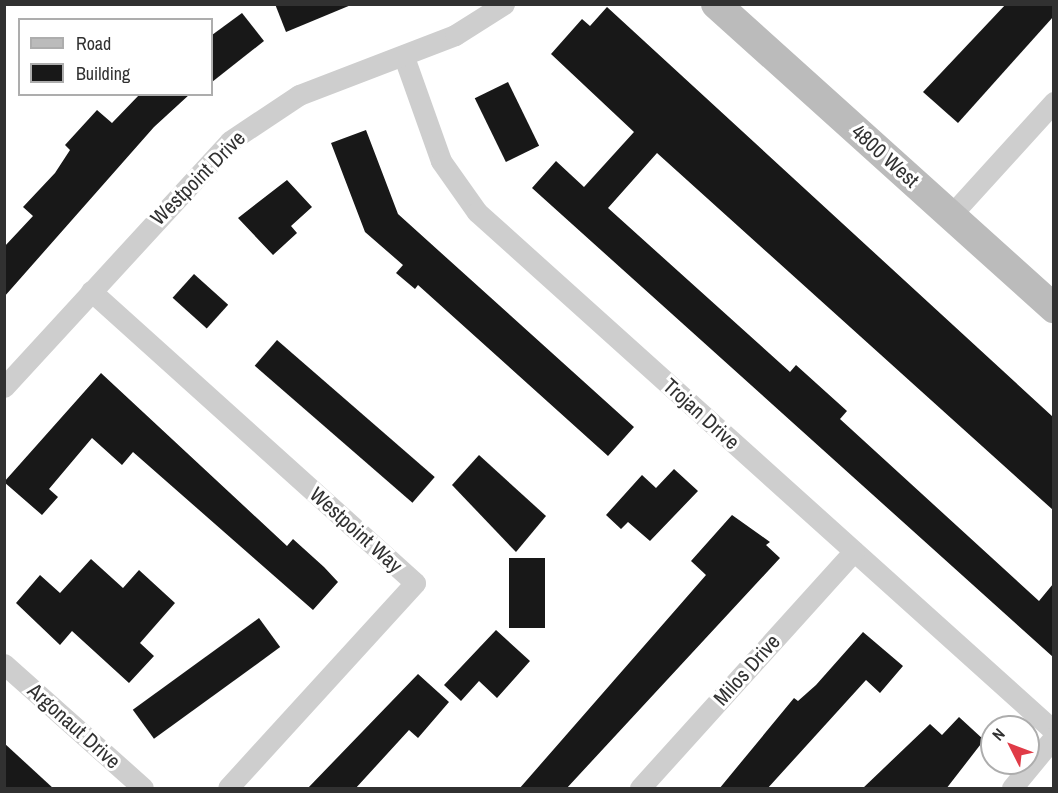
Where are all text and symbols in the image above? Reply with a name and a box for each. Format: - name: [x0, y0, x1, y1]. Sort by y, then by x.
- legend: [18, 18, 213, 96]
- text: Road: [76, 31, 111, 56]
- text: Building: [76, 61, 130, 86]
- street label: 4800 West: [846, 119, 924, 193]
- street label: Westpoint Drive: [146, 126, 250, 230]
- street label: Trojan Drive: [658, 373, 744, 455]
- street label: Westpoint Way: [305, 482, 407, 578]
- street label: Milos Drive: [709, 629, 785, 711]
- street label: Argonaut Drive: [23, 678, 125, 774]
- north arrow: [980, 715, 1040, 775]
- text: N: [987, 723, 1009, 745]

